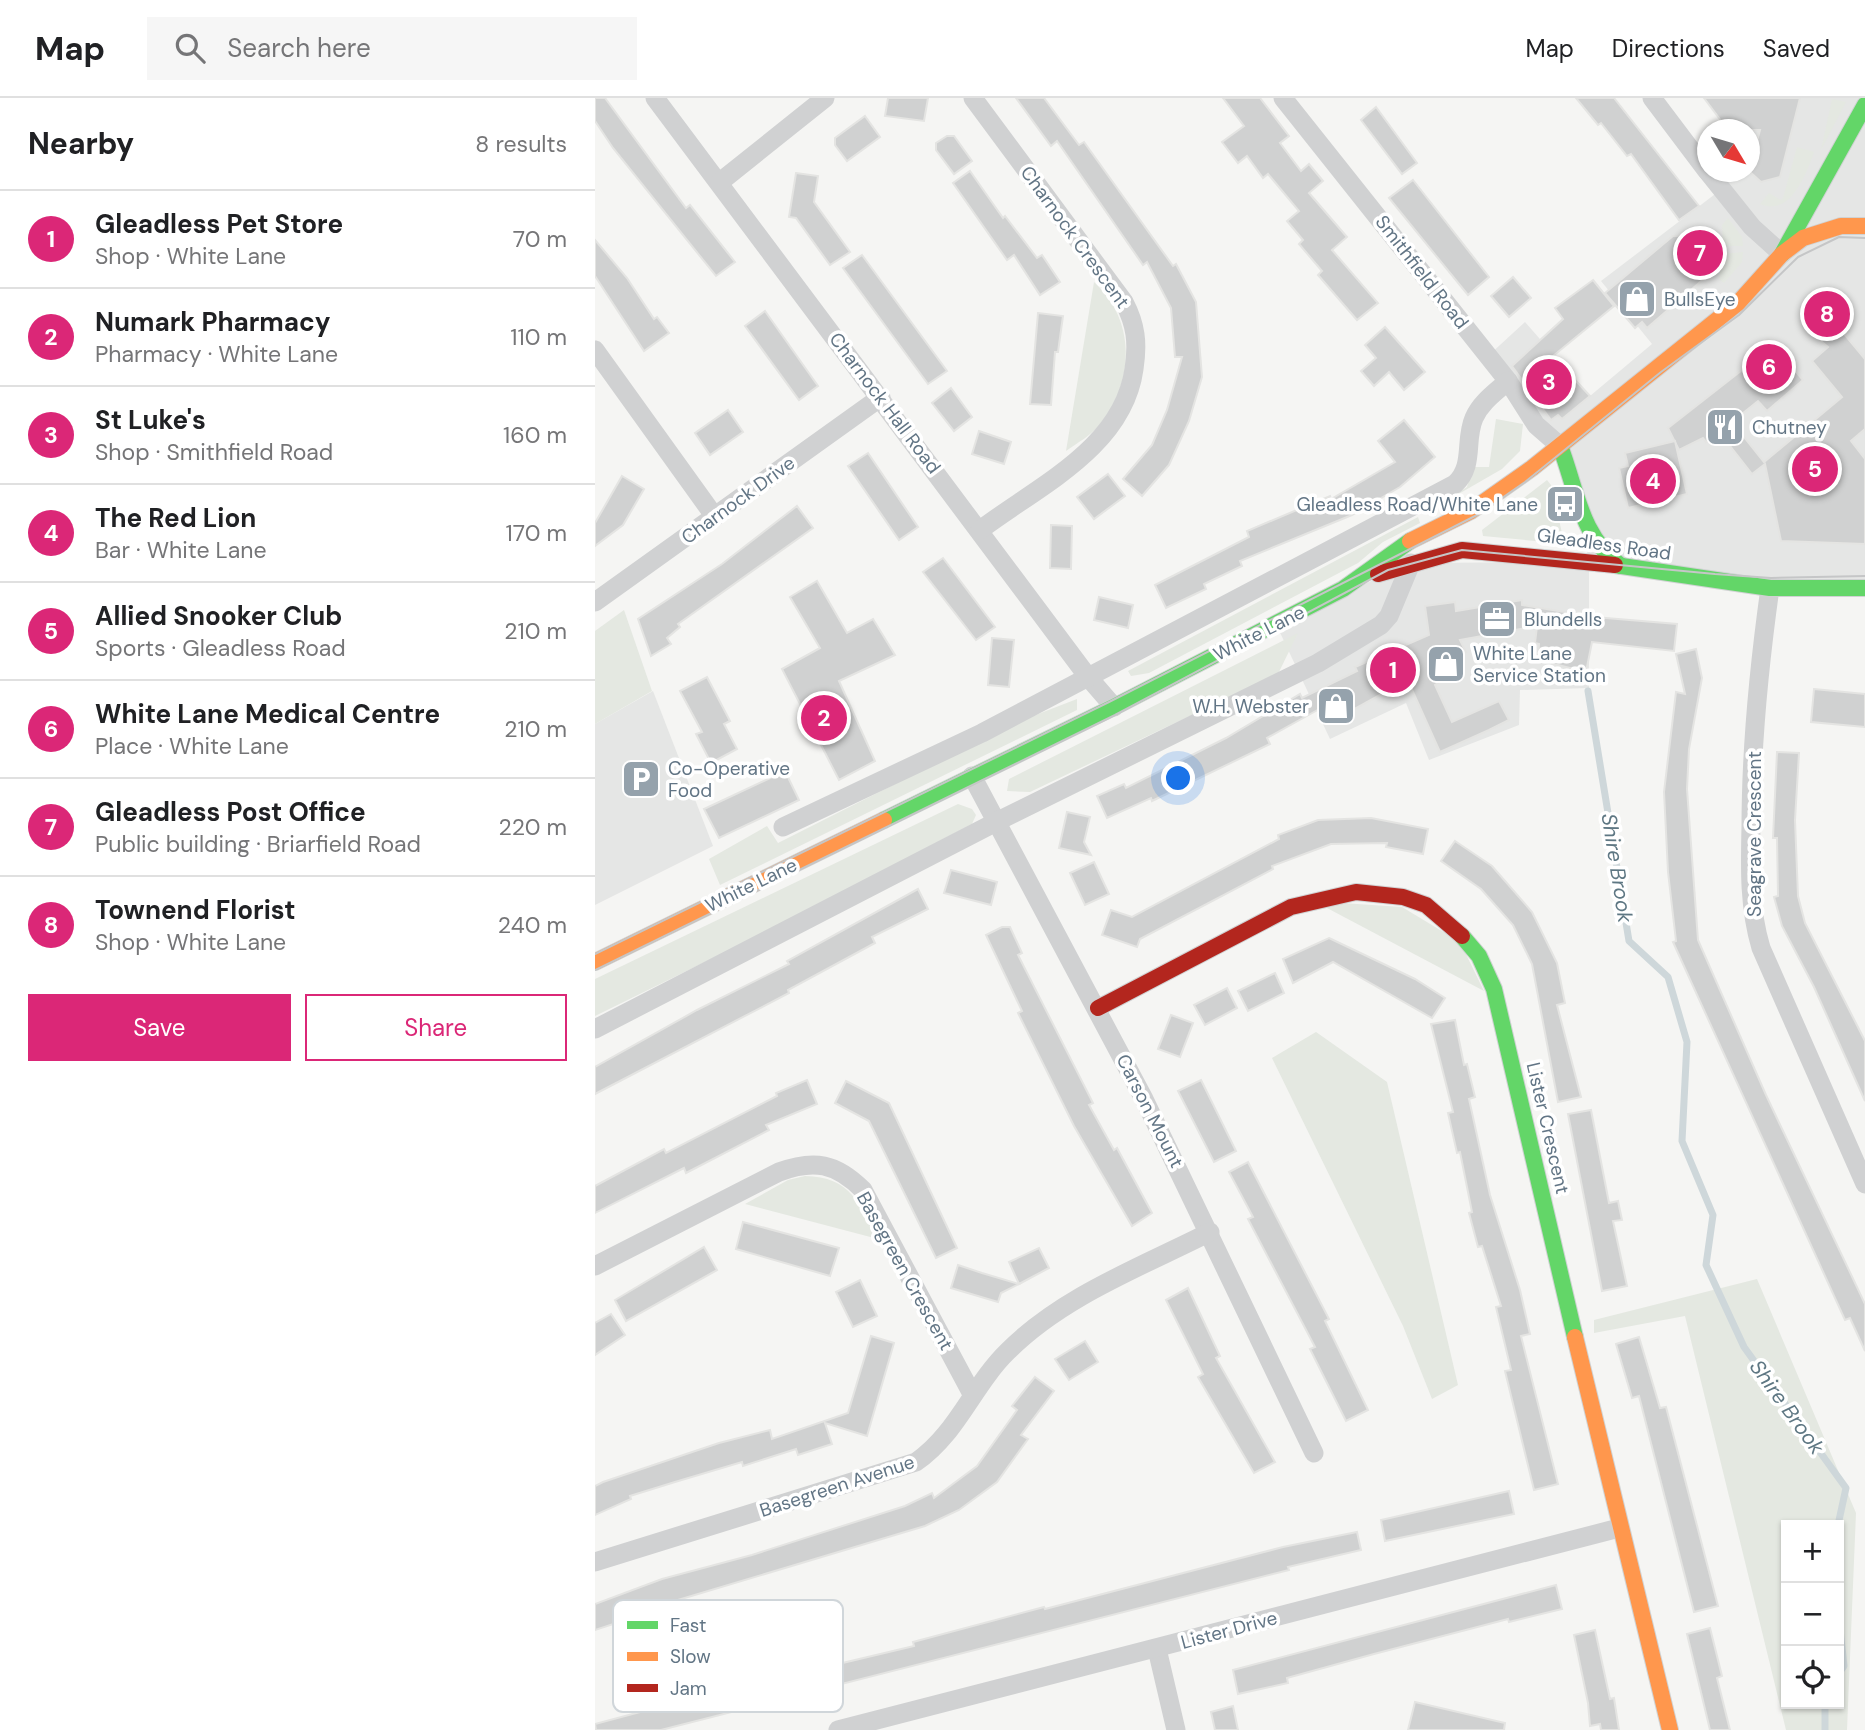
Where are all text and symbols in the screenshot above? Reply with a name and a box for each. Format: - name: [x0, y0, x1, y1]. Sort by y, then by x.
- search box: [147, 17, 637, 80]
- text: Map: [35, 27, 105, 70]
- icon: search: [171, 29, 209, 67]
- text: Search here: [227, 31, 371, 65]
- text: Map: [1526, 33, 1574, 64]
- text: Directions: [1612, 33, 1725, 64]
- text: Saved: [1763, 33, 1830, 64]
- north arrow: [1697, 119, 1760, 182]
- text: Nearby: [28, 124, 134, 163]
- text: 8 results: [475, 129, 567, 159]
- street label: Charnock Crescent: [1015, 161, 1135, 313]
- text: Gleadless Pet Store: [95, 207, 343, 241]
- street label: Smithfield Road: [1370, 210, 1474, 334]
- text: 1: [47, 224, 55, 254]
- text: 70 m: [513, 224, 567, 254]
- pin: 7: [1677, 227, 1723, 279]
- text: Shop · White Lane: [95, 241, 286, 271]
- shop icon: BullsEye: [1616, 278, 1658, 320]
- place label: BullsEye: [1664, 287, 1736, 312]
- pin: 8: [1804, 288, 1850, 340]
- text: Numark Pharmacy: [95, 305, 331, 339]
- text: 2: [44, 322, 58, 352]
- text: 110 m: [510, 322, 567, 352]
- street label: Charnock Hall Road: [824, 327, 946, 479]
- text: Pharmacy · White Lane: [95, 339, 338, 369]
- pin: 6: [1746, 341, 1792, 393]
- pin: 3: [1526, 356, 1572, 408]
- text: St Luke's: [95, 403, 206, 437]
- restaurant icon: Chutney: [1704, 406, 1746, 448]
- place label: Chutney: [1752, 415, 1827, 440]
- text: 3: [44, 420, 58, 450]
- text: 160 m: [503, 420, 567, 450]
- text: Shop · Smithfield Road: [95, 437, 333, 467]
- pin: 5: [1792, 443, 1838, 495]
- street label: Charnock Drive: [676, 450, 800, 550]
- pin: 4: [1630, 455, 1676, 507]
- bus stop icon: Gleadless Road/White Lane: [1544, 483, 1586, 525]
- place label: Gleadless Road/White Lane: [1296, 492, 1538, 517]
- text: The Red Lion: [95, 501, 256, 535]
- text: 4: [44, 518, 58, 548]
- text: 170 m: [506, 518, 567, 548]
- street label: Gleadless Road: [1535, 522, 1673, 566]
- text: Bar · White Lane: [95, 535, 266, 565]
- office icon: Blundells: [1476, 598, 1518, 640]
- text: Allied Snooker Club: [95, 599, 342, 633]
- street label: White Lane: [1209, 599, 1309, 667]
- place label: Blundells: [1524, 607, 1602, 632]
- text: 5: [44, 616, 58, 646]
- text: 210 m: [504, 616, 567, 646]
- text: Sports · Gleadless Road: [95, 633, 346, 663]
- place label: White Lane Service Station: [1473, 641, 1606, 688]
- shop icon: White Lane Service Station: [1425, 643, 1467, 685]
- pin: 1: [1370, 644, 1416, 696]
- shop icon: W.H. Webster: [1315, 685, 1357, 727]
- pin: 2: [801, 692, 847, 744]
- place label: W.H. Webster: [1192, 694, 1309, 719]
- text: White Lane Medical Centre: [95, 697, 440, 731]
- text: 6: [44, 714, 58, 744]
- text: 210 m: [504, 714, 567, 744]
- text: Place · White Lane: [95, 731, 289, 761]
- street label: Seagrave Crescent: [1742, 751, 1767, 917]
- place label: Co-Operative Food: [668, 756, 790, 803]
- parking icon: Co-Operative Food: [620, 758, 662, 800]
- your location: [1161, 761, 1195, 795]
- text: Gleadless Post Office: [95, 795, 366, 829]
- water label: Shire Brook: [1595, 811, 1640, 925]
- text: 7: [45, 812, 57, 842]
- text: 220 m: [498, 812, 567, 842]
- text: Public building · Briarfield Road: [95, 829, 421, 859]
- street label: White Lane: [701, 852, 801, 918]
- text: Townend Florist: [95, 893, 296, 927]
- text: 8: [44, 910, 58, 940]
- text: 240 m: [498, 910, 567, 940]
- text: Shop · White Lane: [95, 927, 286, 957]
- button: Save: [28, 994, 291, 1061]
- button: Share: [305, 994, 567, 1061]
- street label: Carson Mount: [1111, 1050, 1189, 1172]
- street label: Lister Crescent: [1521, 1060, 1575, 1196]
- street label: Basegreen Crescent: [851, 1187, 959, 1355]
- water label: Shire Brook: [1743, 1354, 1831, 1460]
- street label: Basegreen Avenue: [756, 1449, 918, 1523]
- map controls: [1781, 1520, 1844, 1709]
- button: +: [1781, 1520, 1844, 1583]
- button: −: [1781, 1583, 1844, 1646]
- legend: [613, 1600, 843, 1712]
- street label: Lister Drive: [1178, 1605, 1280, 1655]
- text: Fast: [670, 1613, 706, 1638]
- text: Slow: [670, 1644, 711, 1669]
- button: locate: [1781, 1646, 1844, 1709]
- text: Jam: [670, 1676, 707, 1701]

